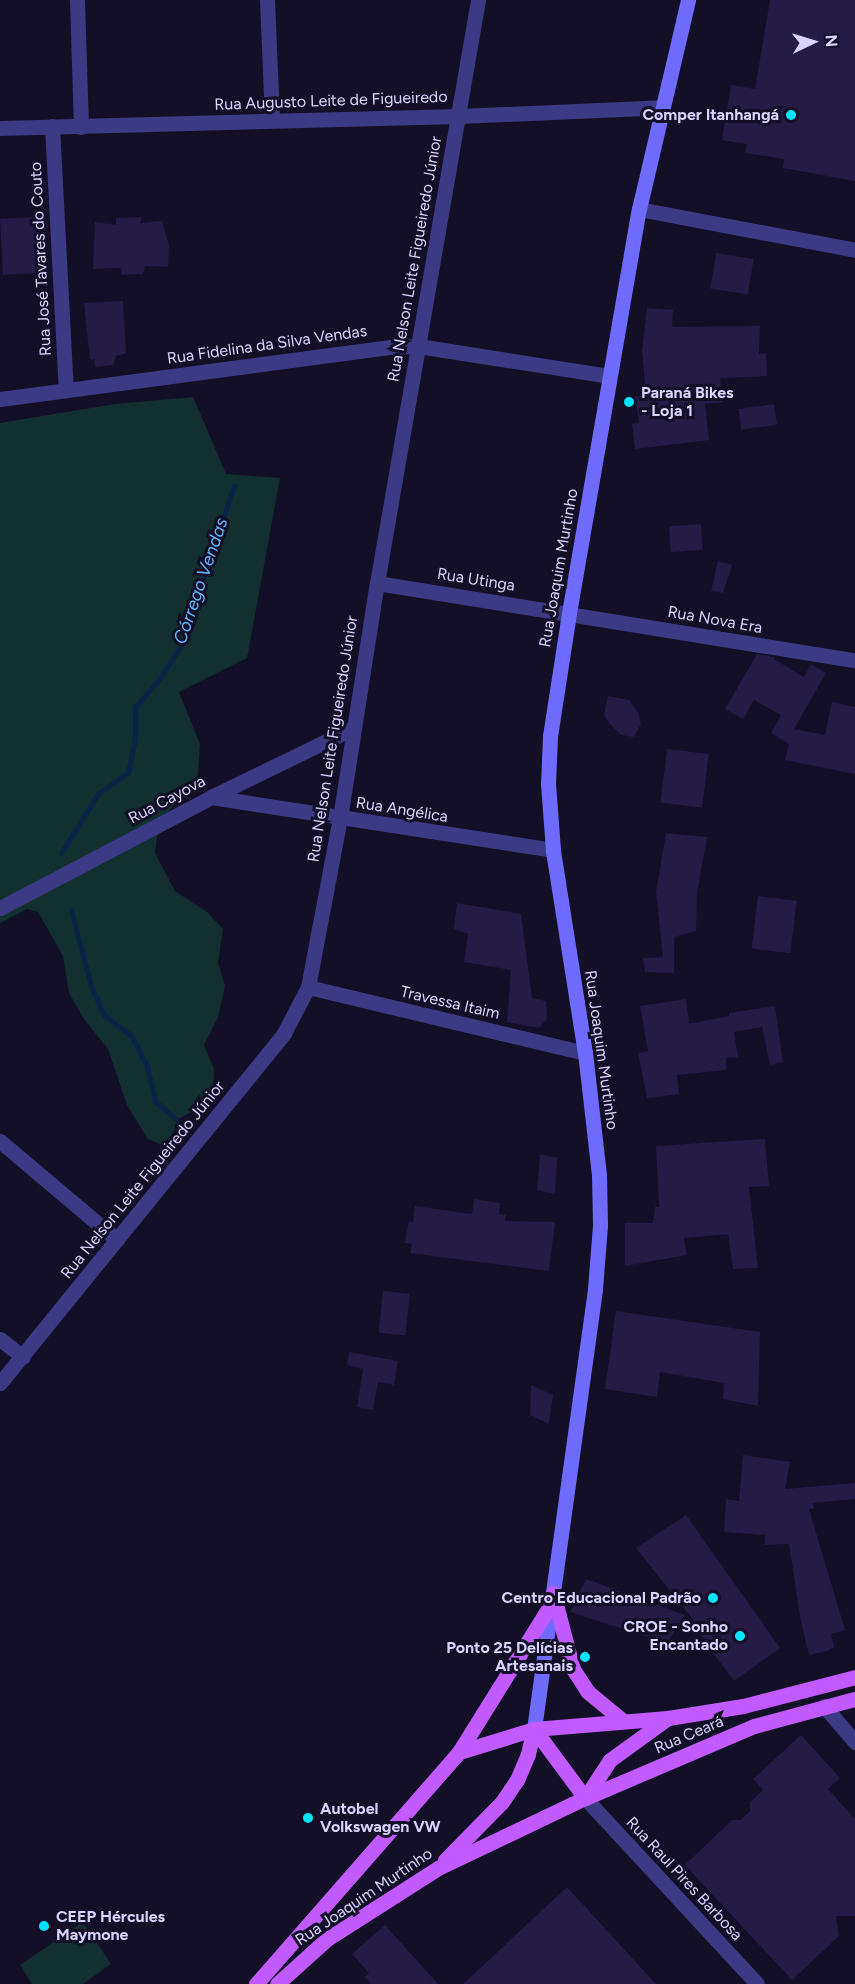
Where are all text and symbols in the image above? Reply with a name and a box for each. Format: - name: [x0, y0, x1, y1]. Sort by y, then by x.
- north arrow: [783, 12, 843, 72]
- text: N: [822, 34, 841, 48]
- street label: Rua Augusto Leite de Figueiredo: [214, 87, 448, 115]
- place label: Comper Itanhangá: [642, 105, 779, 125]
- marker: Comper Itanhangá: [784, 108, 798, 122]
- street label: Rua Nelson Leite Figueiredo Júnior: [384, 135, 446, 383]
- street label: Rua José Tavares do Couto: [26, 162, 56, 356]
- street label: Rua Fidelina da Silva Vendas: [166, 321, 368, 369]
- place label: Paraná Bikes - Loja 1: [641, 383, 733, 421]
- marker: Paraná Bikes - Loja 1: [622, 395, 636, 409]
- street label: Rua Joaquim Murtinho: [536, 487, 582, 649]
- water label: Córrego Vendas: [169, 515, 233, 647]
- street label: Rua Utinga: [436, 564, 516, 596]
- street label: Rua Nova Era: [666, 602, 764, 638]
- street label: Rua Nelson Leite Figueiredo Júnior: [304, 614, 362, 864]
- street label: Rua Cayova: [125, 772, 209, 828]
- street label: Rua Angélica: [355, 793, 449, 827]
- street label: Rua Joaquim Murtinho: [580, 969, 622, 1131]
- street label: Travessa Itaim: [399, 982, 501, 1024]
- street label: Rua Nelson Leite Figueiredo Júnior: [57, 1077, 229, 1283]
- place label: Centro Educacional Padrão: [502, 1588, 701, 1608]
- marker: Centro Educacional Padrão: [706, 1591, 720, 1605]
- place label: CROE - Sonho Encantado: [623, 1617, 728, 1655]
- marker: CROE - Sonho Encantado: [733, 1629, 747, 1643]
- place label: Ponto 25 Delícias Artesanais: [446, 1638, 573, 1676]
- marker: Ponto 25 Delícias Artesanais: [578, 1650, 592, 1664]
- street label: Rua Ceará: [652, 1712, 726, 1758]
- place label: Autobel Volkswagen VW: [320, 1799, 441, 1837]
- marker: Autobel Volkswagen VW: [301, 1811, 315, 1825]
- street label: Rua Raul Pires Barbosa: [622, 1813, 746, 1945]
- street label: Rua Joaquim Murtinho: [292, 1844, 436, 1950]
- place label: CEEP Hércules Maymone: [56, 1907, 165, 1945]
- marker: CEEP Hércules Maymone: [37, 1919, 51, 1933]

